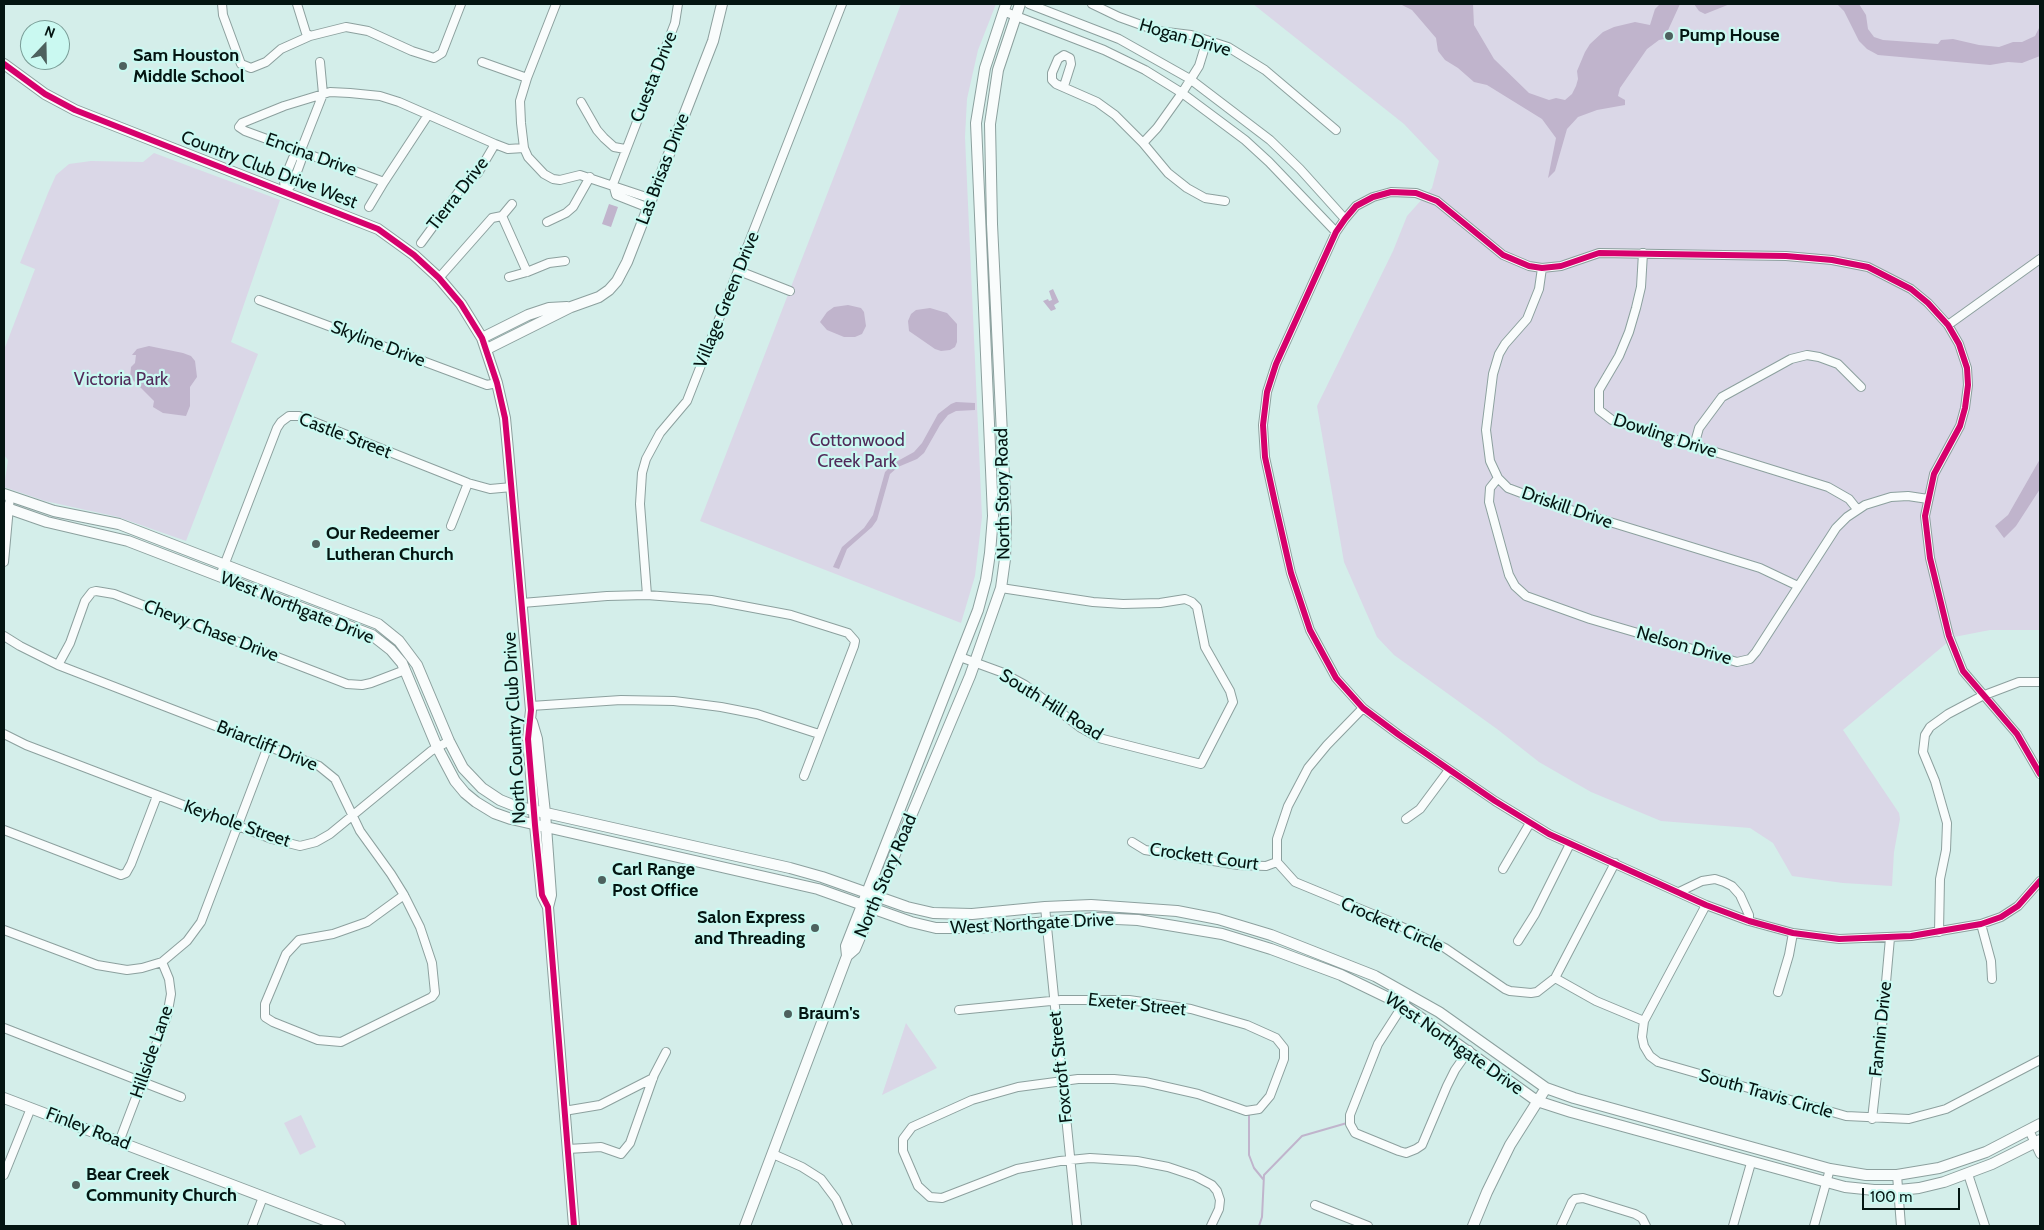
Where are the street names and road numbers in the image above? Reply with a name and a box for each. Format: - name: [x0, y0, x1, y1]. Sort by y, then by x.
- street label: Hogan Drive: [1137, 15, 1233, 61]
- street label: Cuesta Drive: [626, 28, 682, 126]
- street label: Las Brisas Drive: [632, 110, 694, 228]
- street label: Country Club Drive West: [178, 126, 360, 214]
- street label: Encina Drive: [263, 129, 359, 181]
- street label: Tierra Drive: [423, 153, 493, 235]
- street label: Village Green Drive: [690, 229, 764, 371]
- street label: Skyline Drive: [328, 316, 428, 372]
- street label: Castle Street: [296, 409, 394, 463]
- street label: Dowling Drive: [1611, 409, 1719, 463]
- street label: North Story Road: [991, 428, 1015, 560]
- street label: Driskill Drive: [1519, 482, 1615, 534]
- street label: West Northgate Drive: [217, 567, 377, 649]
- street label: Chevy Chase Drive: [141, 595, 281, 667]
- street label: Nelson Drive: [1634, 622, 1734, 670]
- street label: North Country Club Drive: [499, 632, 531, 824]
- street label: South Hill Road: [995, 665, 1107, 745]
- street label: Briarcliff Drive: [213, 716, 321, 776]
- street label: Keyhole Street: [181, 796, 293, 852]
- street label: North Story Road: [850, 811, 922, 941]
- street label: Crockett Court: [1148, 839, 1260, 875]
- street label: Crockett Circle: [1337, 893, 1447, 957]
- street label: West Northgate Drive: [950, 909, 1114, 939]
- street label: Fannin Drive: [1865, 980, 1897, 1078]
- street label: West Northgate Drive: [1381, 988, 1527, 1100]
- street label: Exeter Street: [1087, 989, 1187, 1021]
- street label: Hillside Lane: [126, 1003, 178, 1101]
- street label: Foxcroft Street: [1044, 1010, 1078, 1124]
- street label: South Travis Circle: [1697, 1065, 1835, 1123]
- street label: Finley Road: [43, 1103, 133, 1155]

